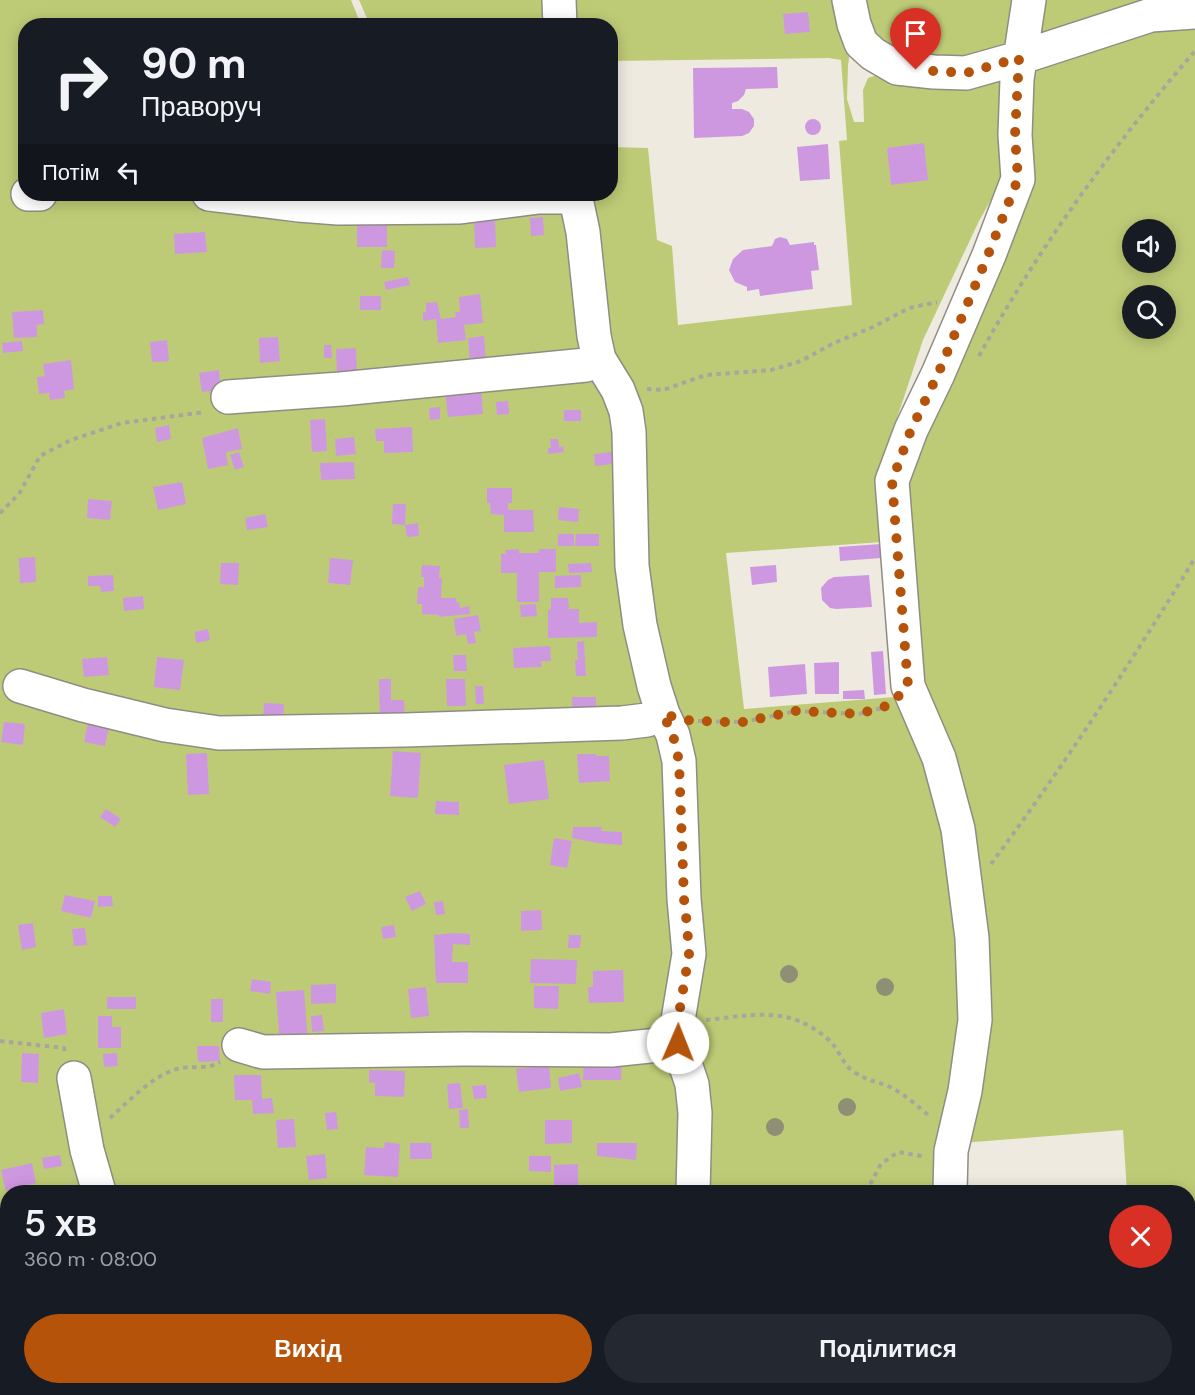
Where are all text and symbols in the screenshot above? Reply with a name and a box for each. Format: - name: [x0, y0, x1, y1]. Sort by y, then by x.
- pin: [890, 8, 941, 70]
- icon: arrive: [899, 17, 932, 50]
- text: 90 m: [141, 36, 247, 91]
- icon: right: [42, 42, 120, 120]
- text: Праворуч: [141, 89, 262, 124]
- icon: left: [112, 156, 145, 189]
- text: Потім: [42, 158, 100, 187]
- map controls: [1122, 219, 1176, 339]
- button: sound: [1122, 219, 1176, 273]
- button: search: [1122, 285, 1176, 339]
- position arrow: [646, 1011, 710, 1075]
- text: 5 хв: [24, 1200, 97, 1247]
- button: close: [1109, 1205, 1172, 1268]
- text: 360 m · 08:00: [24, 1246, 157, 1272]
- button: Вихід: [24, 1314, 592, 1383]
- button: Поділитися: [604, 1314, 1172, 1383]

